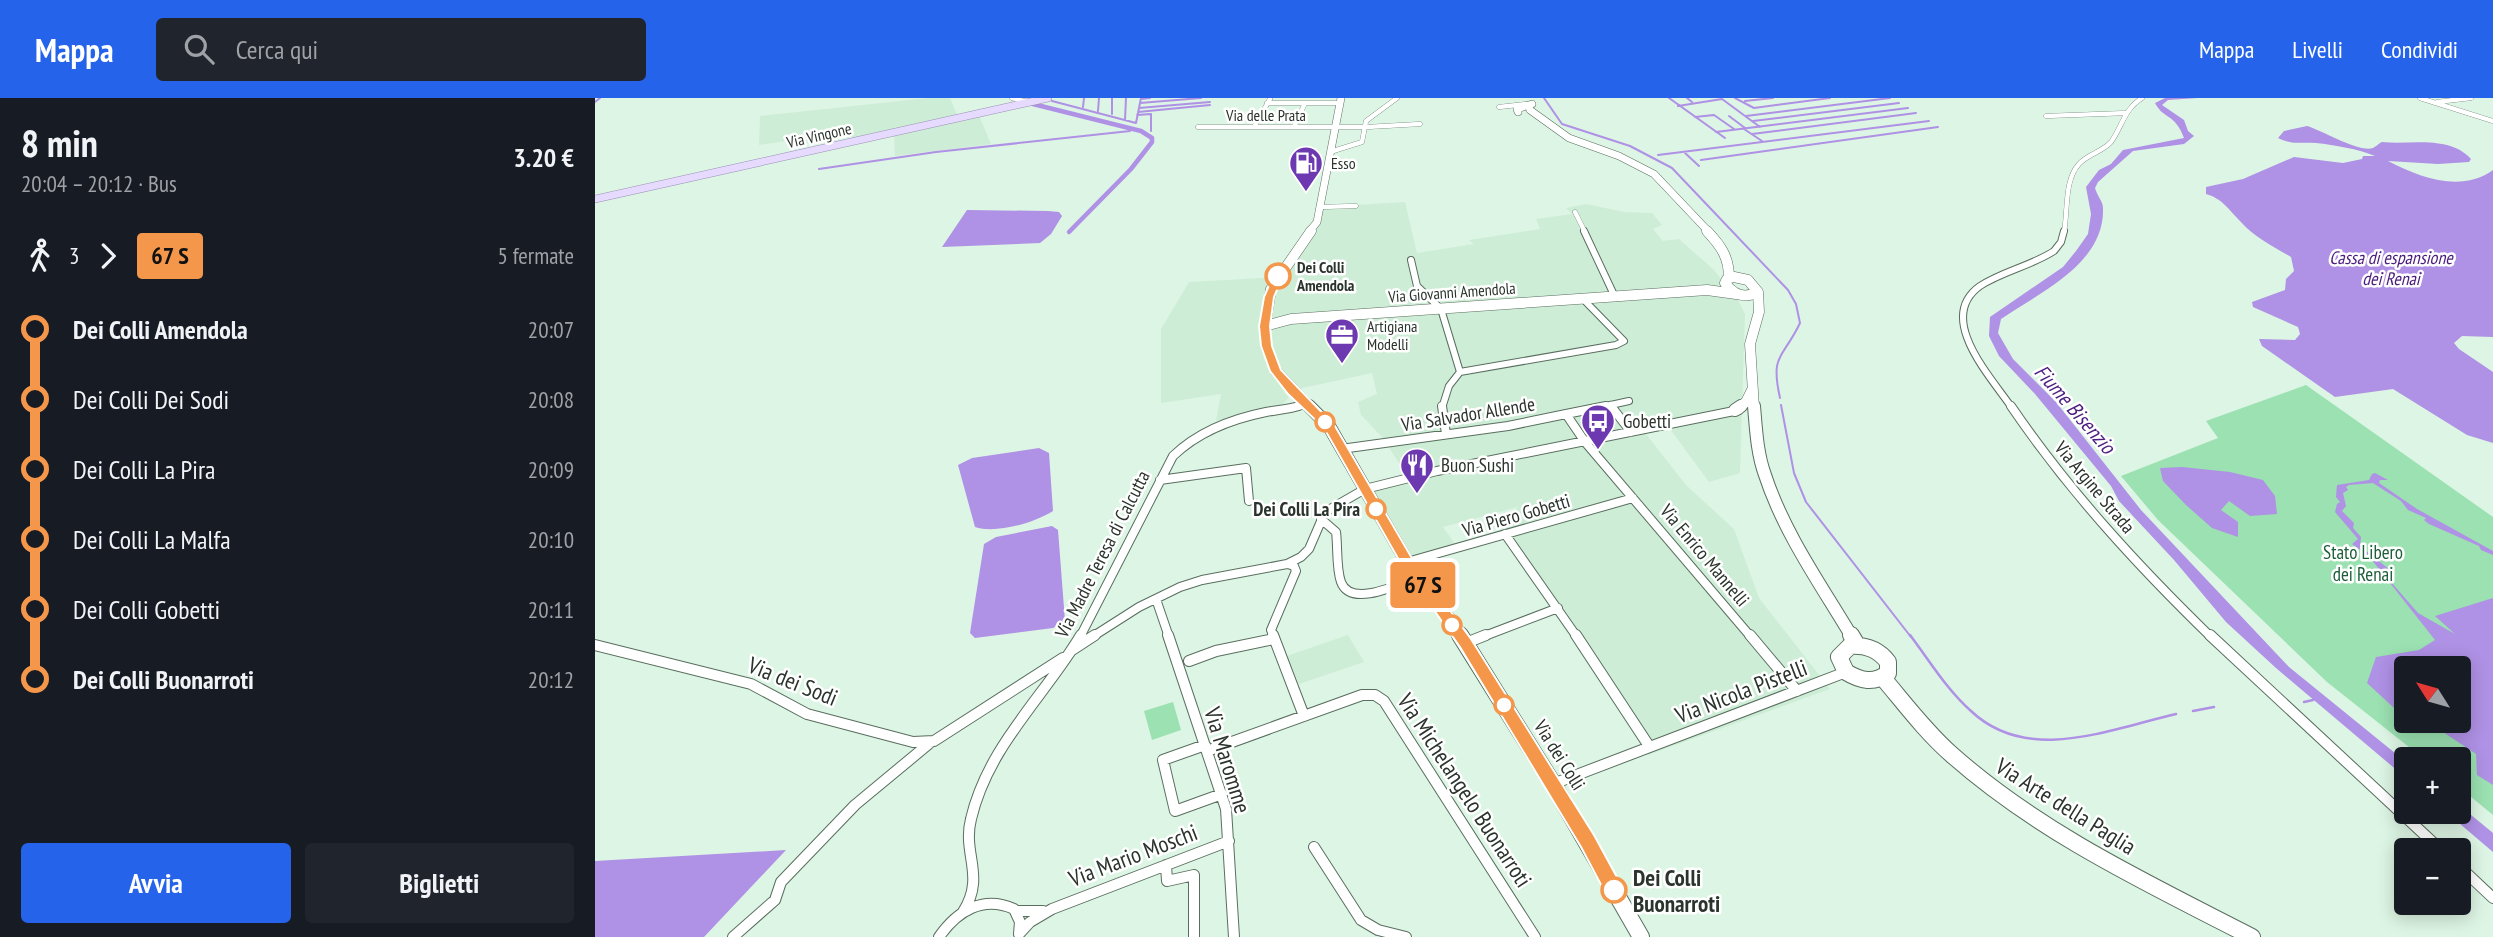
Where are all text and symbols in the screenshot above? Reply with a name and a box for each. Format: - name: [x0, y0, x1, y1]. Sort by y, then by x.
- search box: [156, 18, 646, 81]
- text: Mappa: [35, 28, 114, 71]
- icon: search: [180, 30, 218, 68]
- text: Cerca qui: [236, 33, 318, 66]
- text: Mappa: [2199, 34, 2254, 65]
- text: Livelli: [2292, 34, 2343, 65]
- text: Condividi: [2381, 34, 2458, 65]
- street label: Via delle Prata: [1225, 105, 1306, 125]
- text: 8 min: [21, 118, 98, 167]
- street label: Via Vingone: [784, 118, 853, 152]
- text: 3.20 €: [513, 141, 574, 174]
- fuel station icon: Esso: [1287, 144, 1325, 193]
- place label: Esso: [1331, 153, 1356, 173]
- text: 20:04 – 20:12 · Bus: [21, 169, 177, 198]
- icon: walk: [21, 237, 59, 275]
- icon: forward: [89, 237, 127, 275]
- text: 67 S: [151, 240, 189, 271]
- text: 3: [69, 241, 79, 270]
- text: 5 fermate: [497, 241, 574, 270]
- water label: Cassa di espansione dei Renai: [2329, 246, 2454, 290]
- place label: Dei Colli Amendola: [1296, 257, 1355, 295]
- marker: Dei Colli Amendola: [1265, 263, 1291, 289]
- street label: Via Giovanni Amendola: [1387, 278, 1516, 306]
- text: Dei Colli Amendola: [73, 313, 248, 346]
- text: 20:07: [528, 315, 574, 344]
- office icon: Artigiana Modelli: [1323, 316, 1361, 365]
- place label: Artigiana Modelli: [1367, 316, 1417, 354]
- water label: Fiume Bisenzio: [2029, 359, 2122, 461]
- text: Dei Colli Dei Sodi: [73, 383, 229, 416]
- text: 20:08: [528, 385, 574, 414]
- street label: Via Salvador Allende: [1398, 392, 1537, 437]
- bus stop icon: Gobetti: [1579, 402, 1617, 451]
- place label: Gobetti: [1623, 409, 1671, 433]
- unlabelled marker: [1315, 412, 1335, 432]
- street label: Via Argine Strada: [2049, 435, 2140, 538]
- restaurant icon: Buon Sushi: [1398, 446, 1436, 495]
- text: Dei Colli La Pira: [73, 453, 215, 486]
- place label: Buon Sushi: [1441, 453, 1514, 477]
- text: 20:09: [528, 455, 574, 484]
- street label: Via Madre Teresa di Calcutta: [1049, 466, 1155, 643]
- street label: Via Piero Gobetti: [1458, 488, 1573, 542]
- place label: Dei Colli La Pira: [1253, 497, 1360, 521]
- street label: Via Enrico Mannelli: [1655, 498, 1755, 611]
- marker: Dei Colli La Pira: [1366, 499, 1386, 519]
- text: Dei Colli La Malfa: [73, 523, 231, 556]
- text: 20:10: [528, 525, 574, 554]
- park label: Stato Libero dei Renai: [2323, 540, 2403, 586]
- line badge: 67 S: [1374, 562, 1472, 608]
- text: 67 S: [1404, 569, 1442, 600]
- text: Dei Colli Gobetti: [73, 593, 220, 626]
- text: 20:11: [528, 595, 574, 624]
- unlabelled marker: [1442, 615, 1462, 635]
- street label: Via dei Sodi: [743, 650, 842, 712]
- street label: Via Nicola Pistelli: [1670, 653, 1811, 730]
- north arrow: [2394, 656, 2471, 733]
- map controls: [2394, 656, 2471, 915]
- text: Dei Colli Buonarroti: [73, 663, 254, 696]
- text: 20:12: [528, 665, 574, 694]
- street label: Via Michelangelo Buonarroti: [1391, 687, 1539, 892]
- unlabelled marker: [1494, 695, 1514, 715]
- street label: Via Maromme: [1198, 703, 1258, 816]
- street label: Via dei Colli: [1529, 715, 1591, 794]
- button: +: [2394, 747, 2471, 824]
- street label: Via Arte della Paglia: [1990, 751, 2142, 861]
- street label: Via Mario Moschi: [1064, 817, 1201, 893]
- button: −: [2394, 838, 2471, 915]
- button: Avvia: [21, 843, 291, 923]
- button: Biglietti: [305, 843, 574, 923]
- place label: Dei Colli Buonarroti: [1633, 863, 1720, 918]
- marker: Dei Colli Buonarroti: [1601, 877, 1627, 903]

